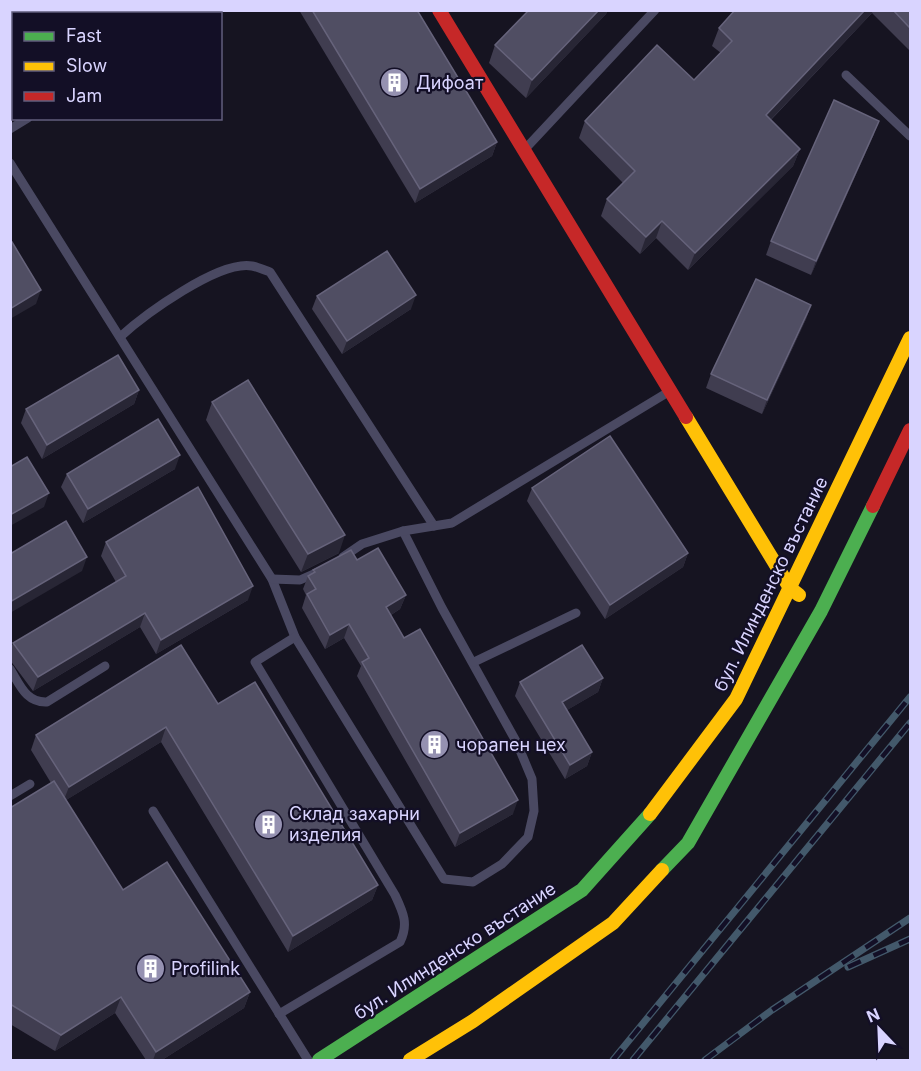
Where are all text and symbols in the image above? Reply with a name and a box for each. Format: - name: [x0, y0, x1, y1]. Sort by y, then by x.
- legend: [12, 12, 222, 120]
- text: Fast: [66, 25, 102, 46]
- text: Slow: [66, 55, 107, 76]
- building icon: Дифоат: [379, 67, 411, 99]
- place label: Дифоат: [416, 72, 484, 93]
- text: Jam: [66, 85, 102, 106]
- street label: бул. Илинденско въстание: [709, 473, 832, 694]
- building icon: чорапен цех: [419, 729, 451, 761]
- place label: чорапен цех: [456, 734, 566, 755]
- place label: Склад захарни изделия: [289, 803, 420, 845]
- building icon: Склад захарни изделия: [252, 808, 284, 840]
- street label: бул. Илинденско въстание: [350, 878, 559, 1024]
- building icon: Profilink: [134, 953, 166, 985]
- place label: Profilink: [171, 958, 240, 979]
- north arrow: [849, 999, 909, 1059]
- text: N: [864, 1004, 883, 1027]

